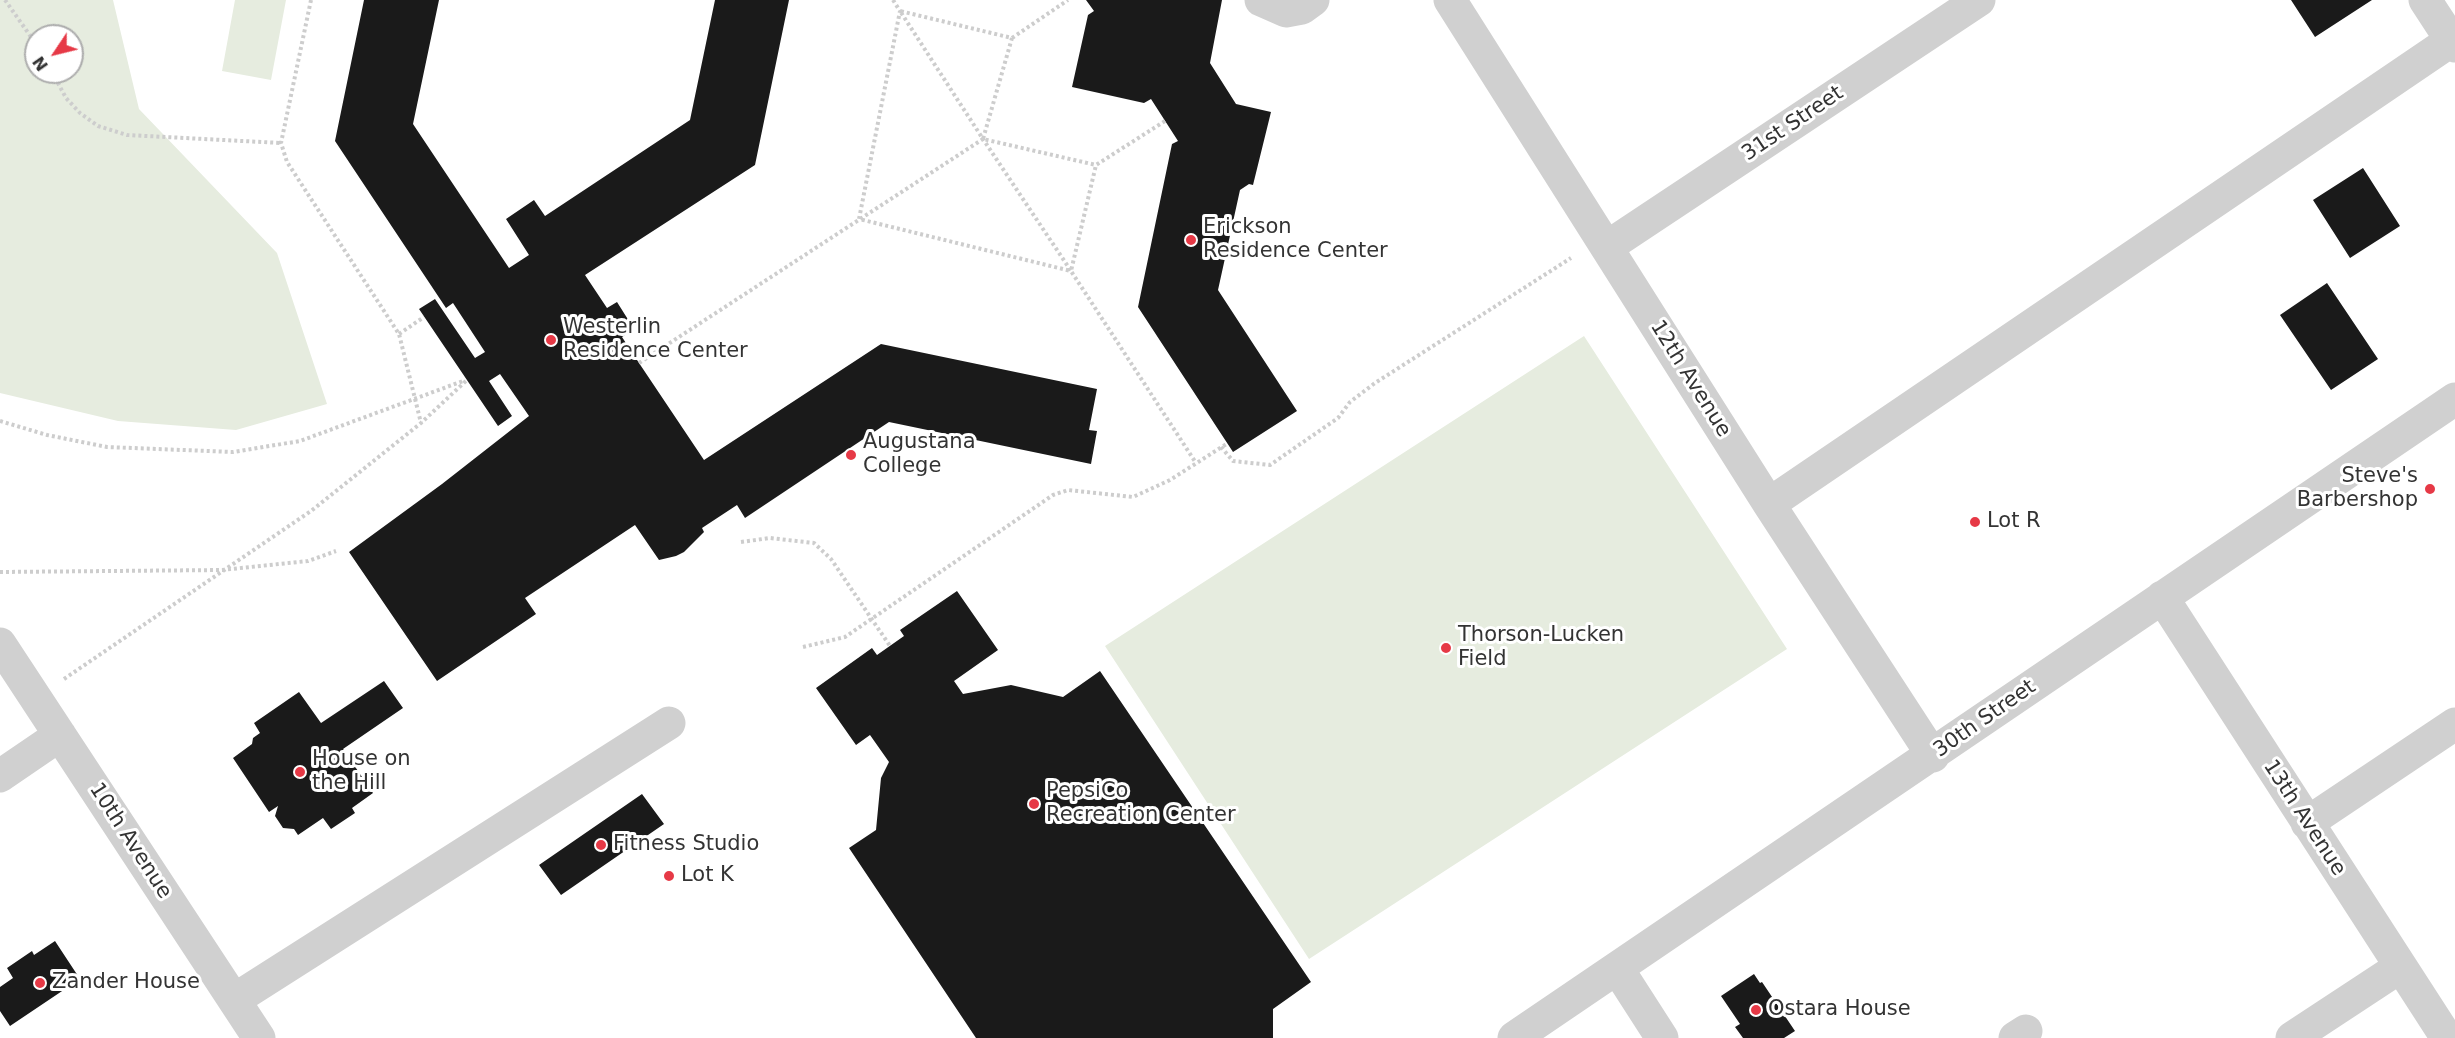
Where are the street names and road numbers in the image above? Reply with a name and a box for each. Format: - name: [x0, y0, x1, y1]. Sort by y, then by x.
- street label: 31st Street: [1738, 81, 1848, 167]
- street label: 12th Avenue: [1644, 316, 1736, 442]
- street label: 30th Street: [1929, 675, 2041, 763]
- street label: 13th Avenue: [2257, 755, 2351, 881]
- street label: 10th Avenue: [83, 778, 177, 904]

